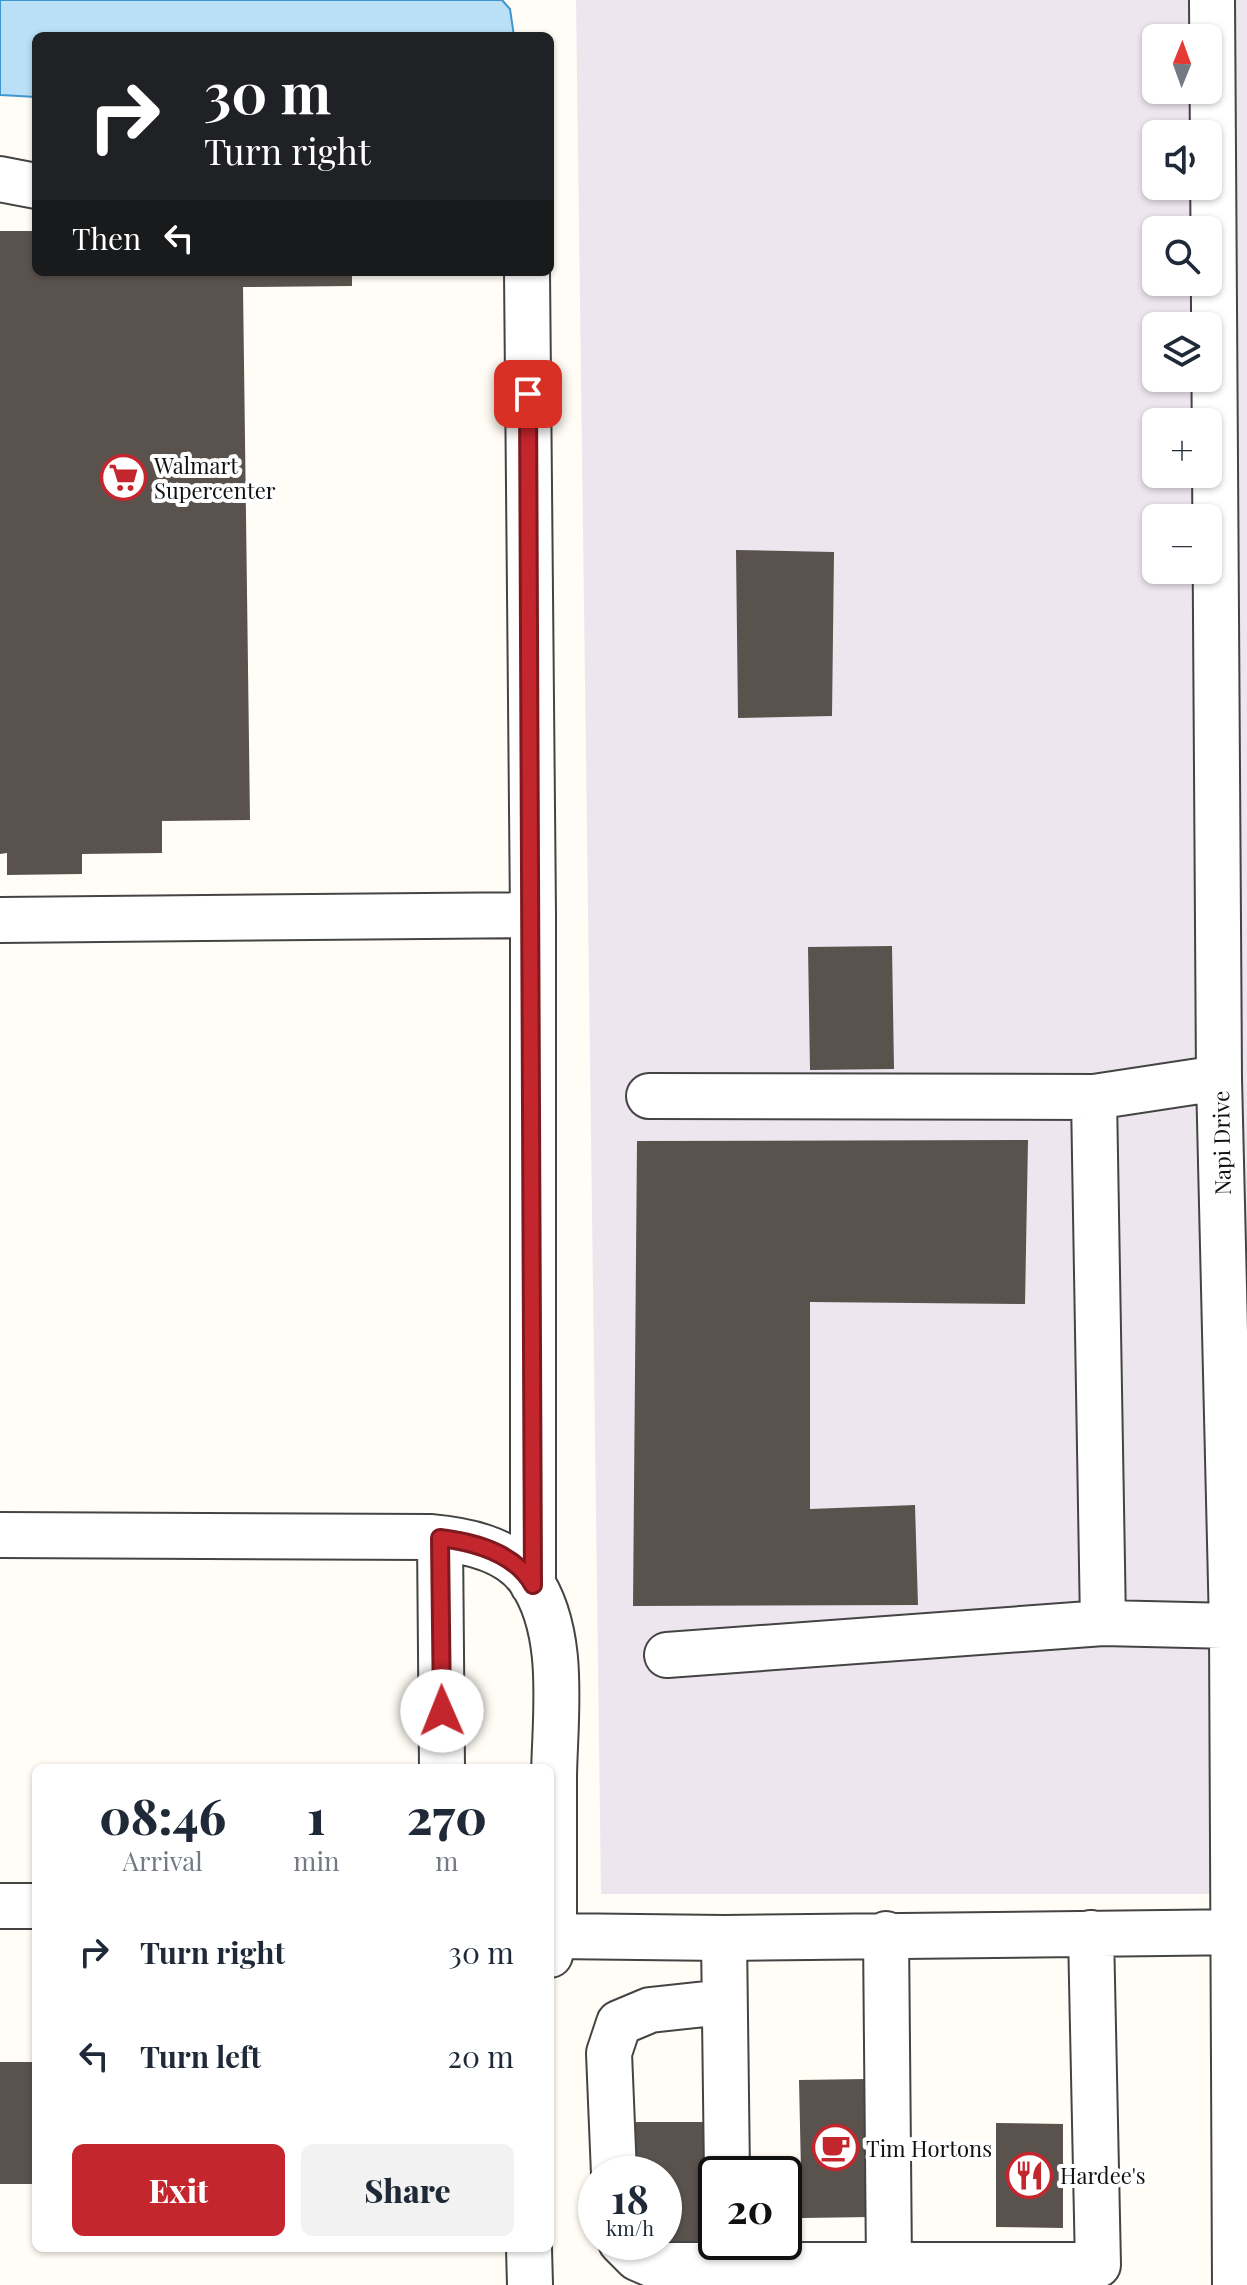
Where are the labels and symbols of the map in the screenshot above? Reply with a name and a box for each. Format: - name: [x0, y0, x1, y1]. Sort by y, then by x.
- north arrow: [1142, 24, 1222, 104]
- pin: [494, 360, 562, 428]
- place label: Walmart Supercenter: [153, 450, 276, 505]
- supermarket icon: Walmart Supercenter: [99, 454, 147, 502]
- street label: Napi Drive: [1205, 1090, 1237, 1196]
- position arrow: [400, 1669, 484, 1753]
- cafe icon: Tim Hortons: [811, 2124, 859, 2172]
- place label: Tim Hortons: [866, 2133, 992, 2163]
- restaurant icon: Hardee's: [1005, 2151, 1053, 2199]
- speed limit sign: 20: [698, 2156, 802, 2260]
- place label: Hardee's: [1060, 2160, 1146, 2190]

